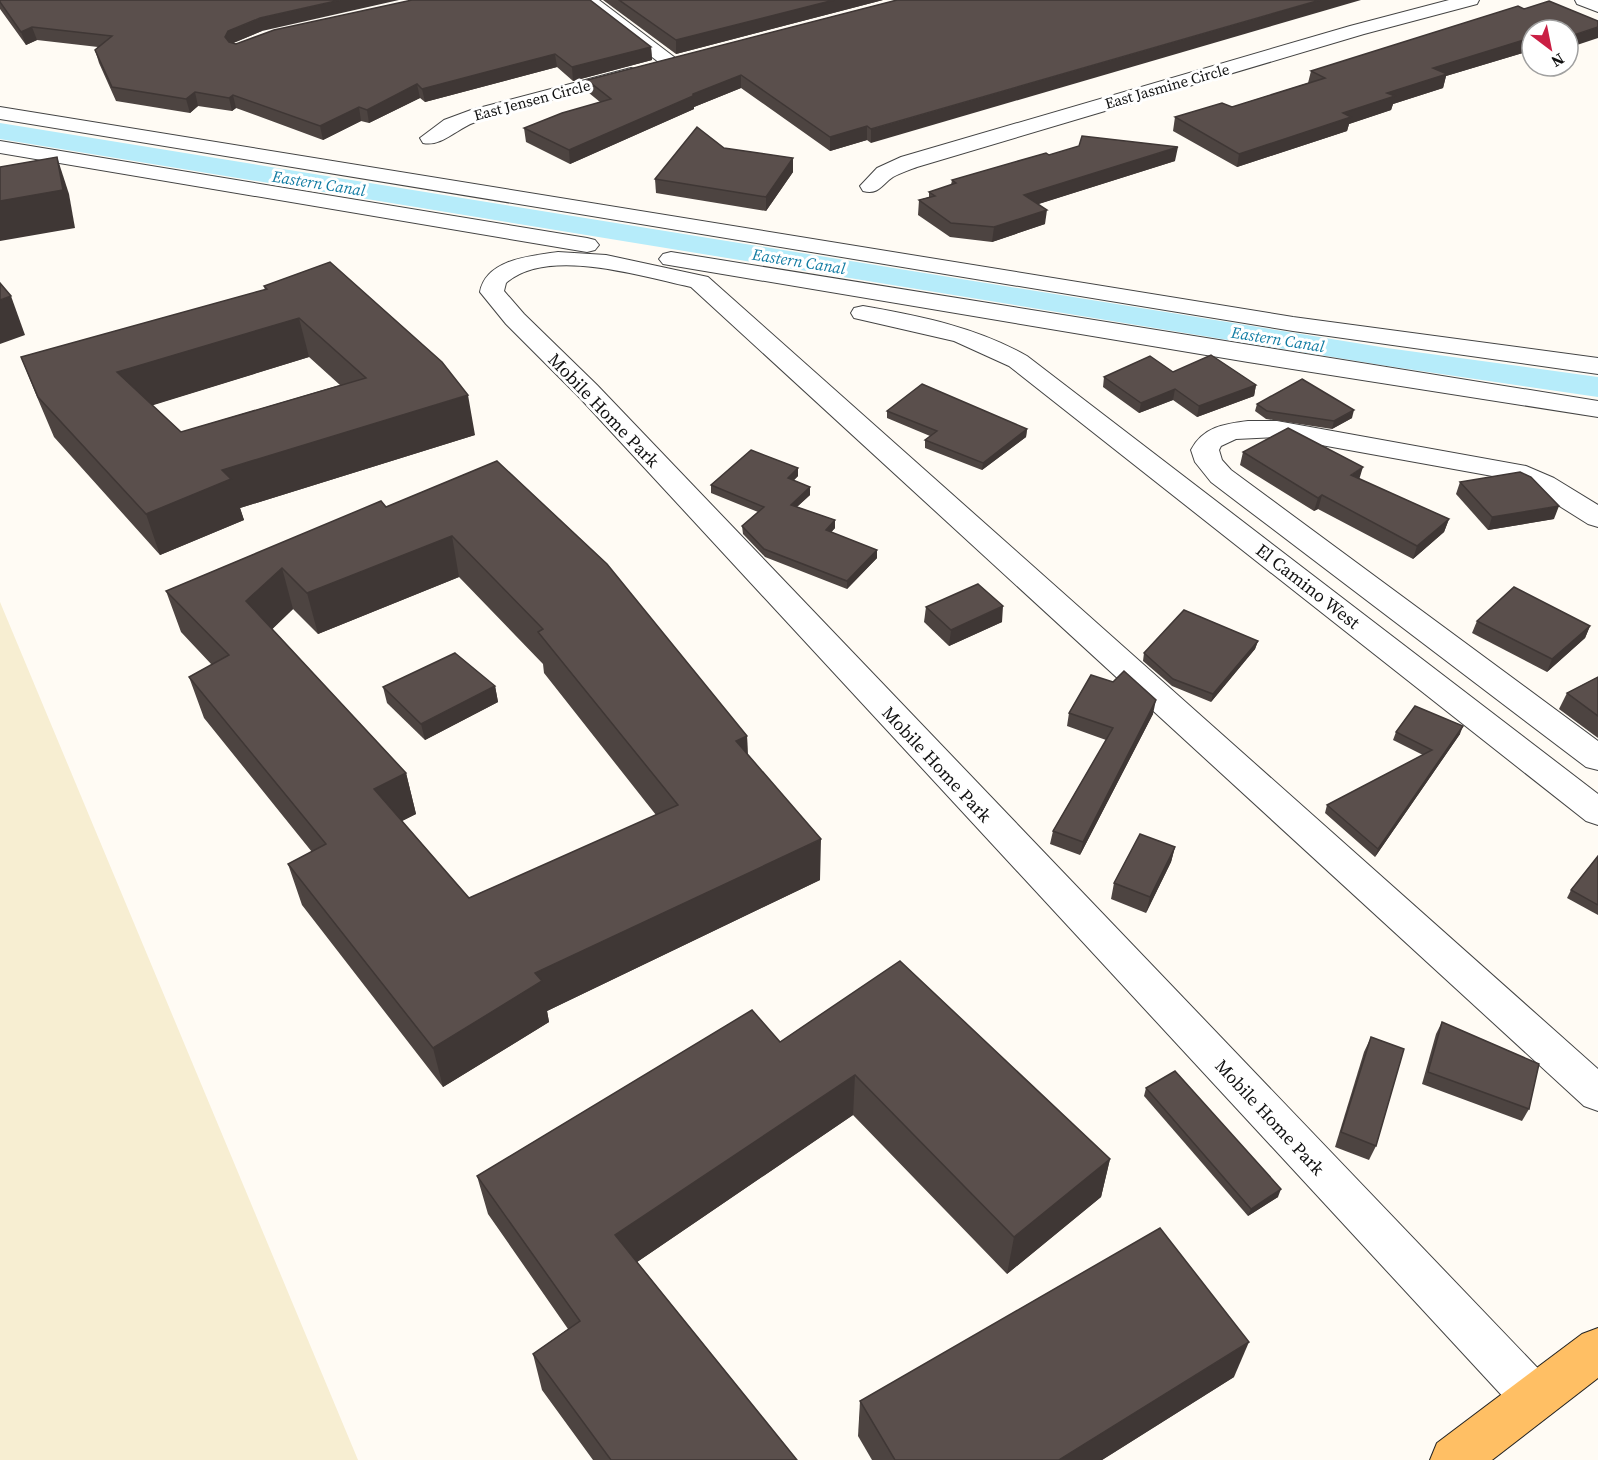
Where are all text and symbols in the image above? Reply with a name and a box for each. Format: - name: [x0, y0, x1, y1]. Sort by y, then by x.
- north arrow: [1520, 18, 1580, 78]
- text: N: [1547, 48, 1569, 73]
- street label: East Jasmine Circle: [1102, 58, 1232, 114]
- street label: East Jensen Circle: [471, 74, 593, 126]
- water label: Eastern Canal: [270, 165, 368, 201]
- water label: Eastern Canal: [750, 243, 848, 279]
- water label: Eastern Canal: [1229, 321, 1327, 357]
- street label: Mobile Home Park: [543, 347, 665, 473]
- street label: El Camino West: [1251, 537, 1365, 635]
- street label: Mobile Home Park: [877, 701, 997, 828]
- street label: Mobile Home Park: [1210, 1054, 1330, 1181]

